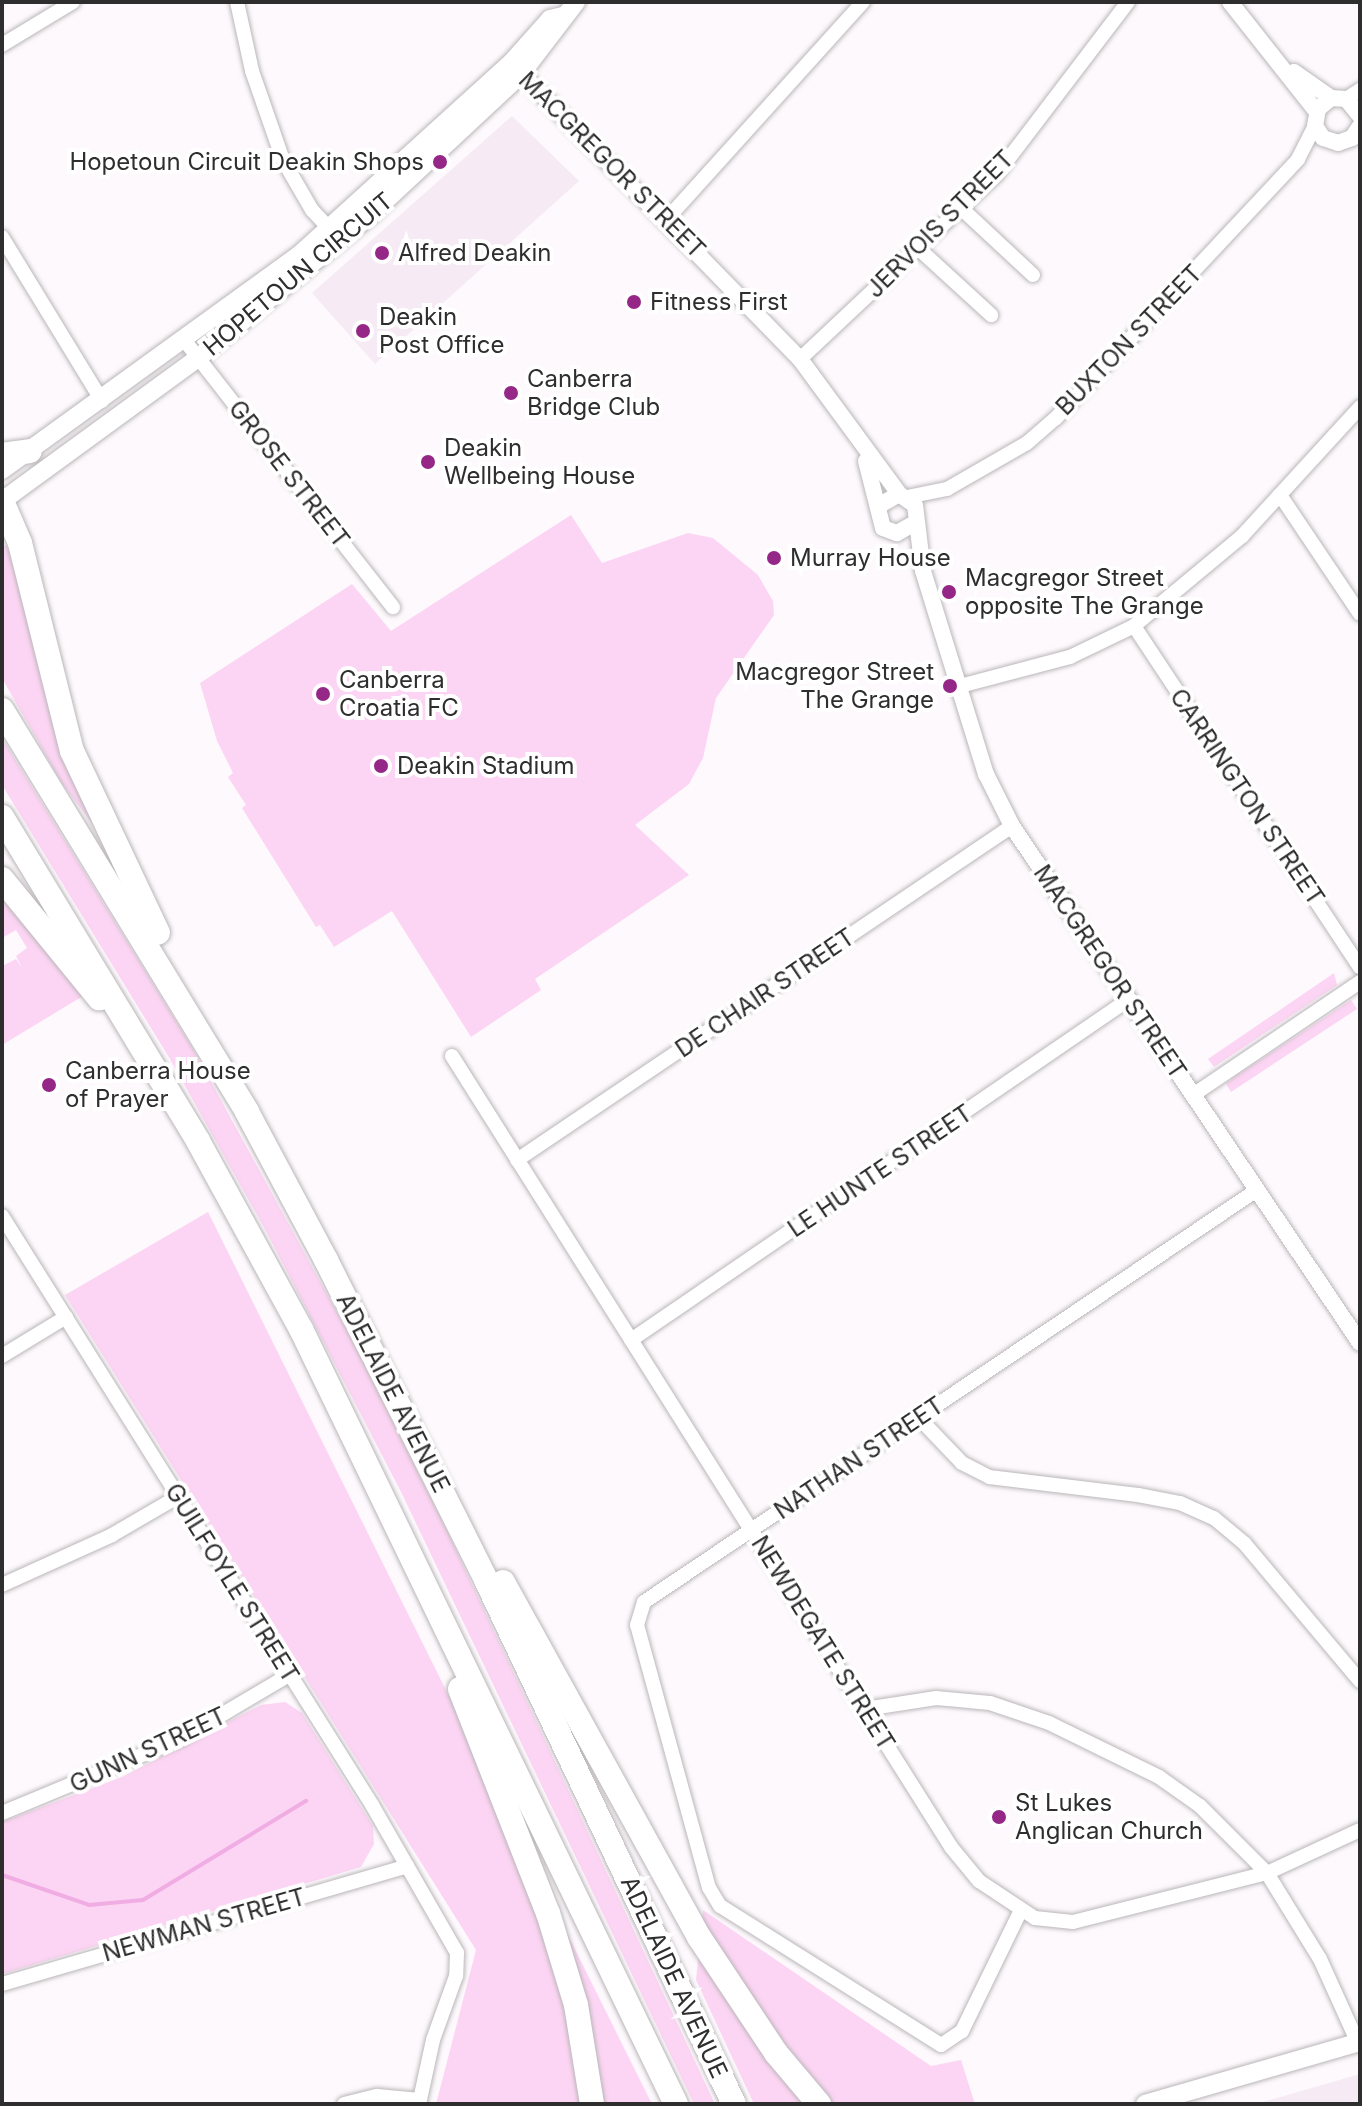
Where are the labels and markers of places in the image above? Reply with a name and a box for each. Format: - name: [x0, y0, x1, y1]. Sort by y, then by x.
- place label: Hopetoun Circuit Deakin Shops: [69, 148, 424, 176]
- marker: Hopetoun Circuit Deakin Shops: [431, 153, 449, 171]
- place label: Alfred Deakin: [398, 239, 552, 267]
- marker: Alfred Deakin: [373, 244, 391, 262]
- place label: Fitness First: [650, 288, 788, 316]
- marker: Fitness First: [625, 293, 643, 311]
- place label: Deakin Post Office: [379, 303, 505, 359]
- marker: Deakin Post Office: [354, 322, 372, 340]
- place label: Canberra Bridge Club: [527, 365, 660, 421]
- marker: Canberra Bridge Club: [502, 384, 520, 402]
- place label: Deakin Wellbeing House: [444, 434, 635, 490]
- marker: Deakin Wellbeing House: [419, 453, 437, 471]
- place label: Murray House: [790, 544, 951, 572]
- marker: Murray House: [765, 549, 783, 567]
- place label: Macgregor Street opposite The Grange: [965, 564, 1204, 620]
- marker: Macgregor Street opposite The Grange: [940, 583, 958, 601]
- place label: Macgregor Street The Grange: [735, 658, 934, 714]
- place label: Canberra Croatia FC: [339, 666, 459, 722]
- marker: Macgregor Street The Grange: [941, 677, 959, 695]
- marker: Canberra Croatia FC: [314, 685, 332, 703]
- place label: Deakin Stadium: [397, 752, 575, 780]
- marker: Deakin Stadium: [372, 757, 390, 775]
- place label: Canberra House of Prayer: [65, 1057, 251, 1113]
- marker: Canberra House of Prayer: [40, 1076, 58, 1094]
- place label: St Lukes Anglican Church: [1015, 1789, 1203, 1845]
- marker: St Lukes Anglican Church: [990, 1808, 1008, 1826]

